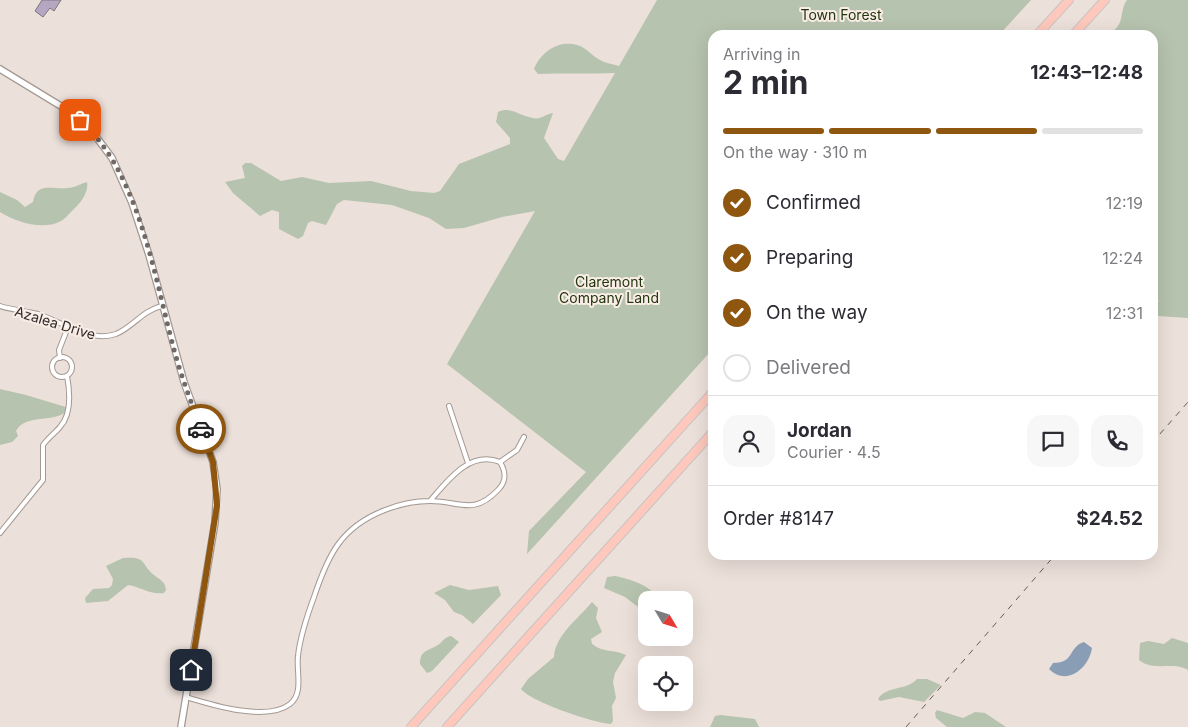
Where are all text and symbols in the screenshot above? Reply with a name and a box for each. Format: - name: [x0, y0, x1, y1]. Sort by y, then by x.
- park label: Town Forest: [800, 6, 882, 23]
- text: Arriving in: [723, 44, 800, 64]
- text: 12:43–12:48: [1030, 61, 1143, 84]
- text: 2 min: [723, 63, 809, 102]
- pin: [59, 99, 101, 141]
- icon: bag: [66, 106, 94, 134]
- text: On the way · 310 m: [723, 142, 867, 162]
- icon: check: [723, 189, 751, 217]
- text: Confirmed: [766, 191, 861, 214]
- text: 12:19: [1106, 193, 1143, 213]
- icon: check: [723, 244, 751, 272]
- text: Preparing: [766, 246, 853, 269]
- text: 12:24: [1102, 248, 1143, 268]
- park label: Claremont Company Land: [559, 273, 659, 306]
- icon: check: [723, 299, 751, 327]
- text: On the way: [766, 301, 868, 324]
- street label: Azalea Drive: [13, 302, 98, 343]
- text: 12:31: [1106, 303, 1143, 323]
- text: Delivered: [766, 356, 851, 379]
- courier: [176, 404, 226, 454]
- icon: car: [187, 415, 215, 443]
- button: person: [723, 415, 775, 467]
- button: chat: [1027, 415, 1079, 467]
- button: phone: [1091, 415, 1143, 467]
- text: Jordan: [787, 419, 852, 442]
- text: Courier · 4.5: [787, 442, 881, 462]
- text: Order #8147: [723, 507, 834, 530]
- text: $24.52: [1076, 507, 1143, 530]
- north arrow: [638, 591, 692, 646]
- map controls: [638, 591, 693, 711]
- pin: [170, 649, 212, 691]
- icon: home: [177, 656, 205, 684]
- button: locate: [638, 656, 693, 711]

